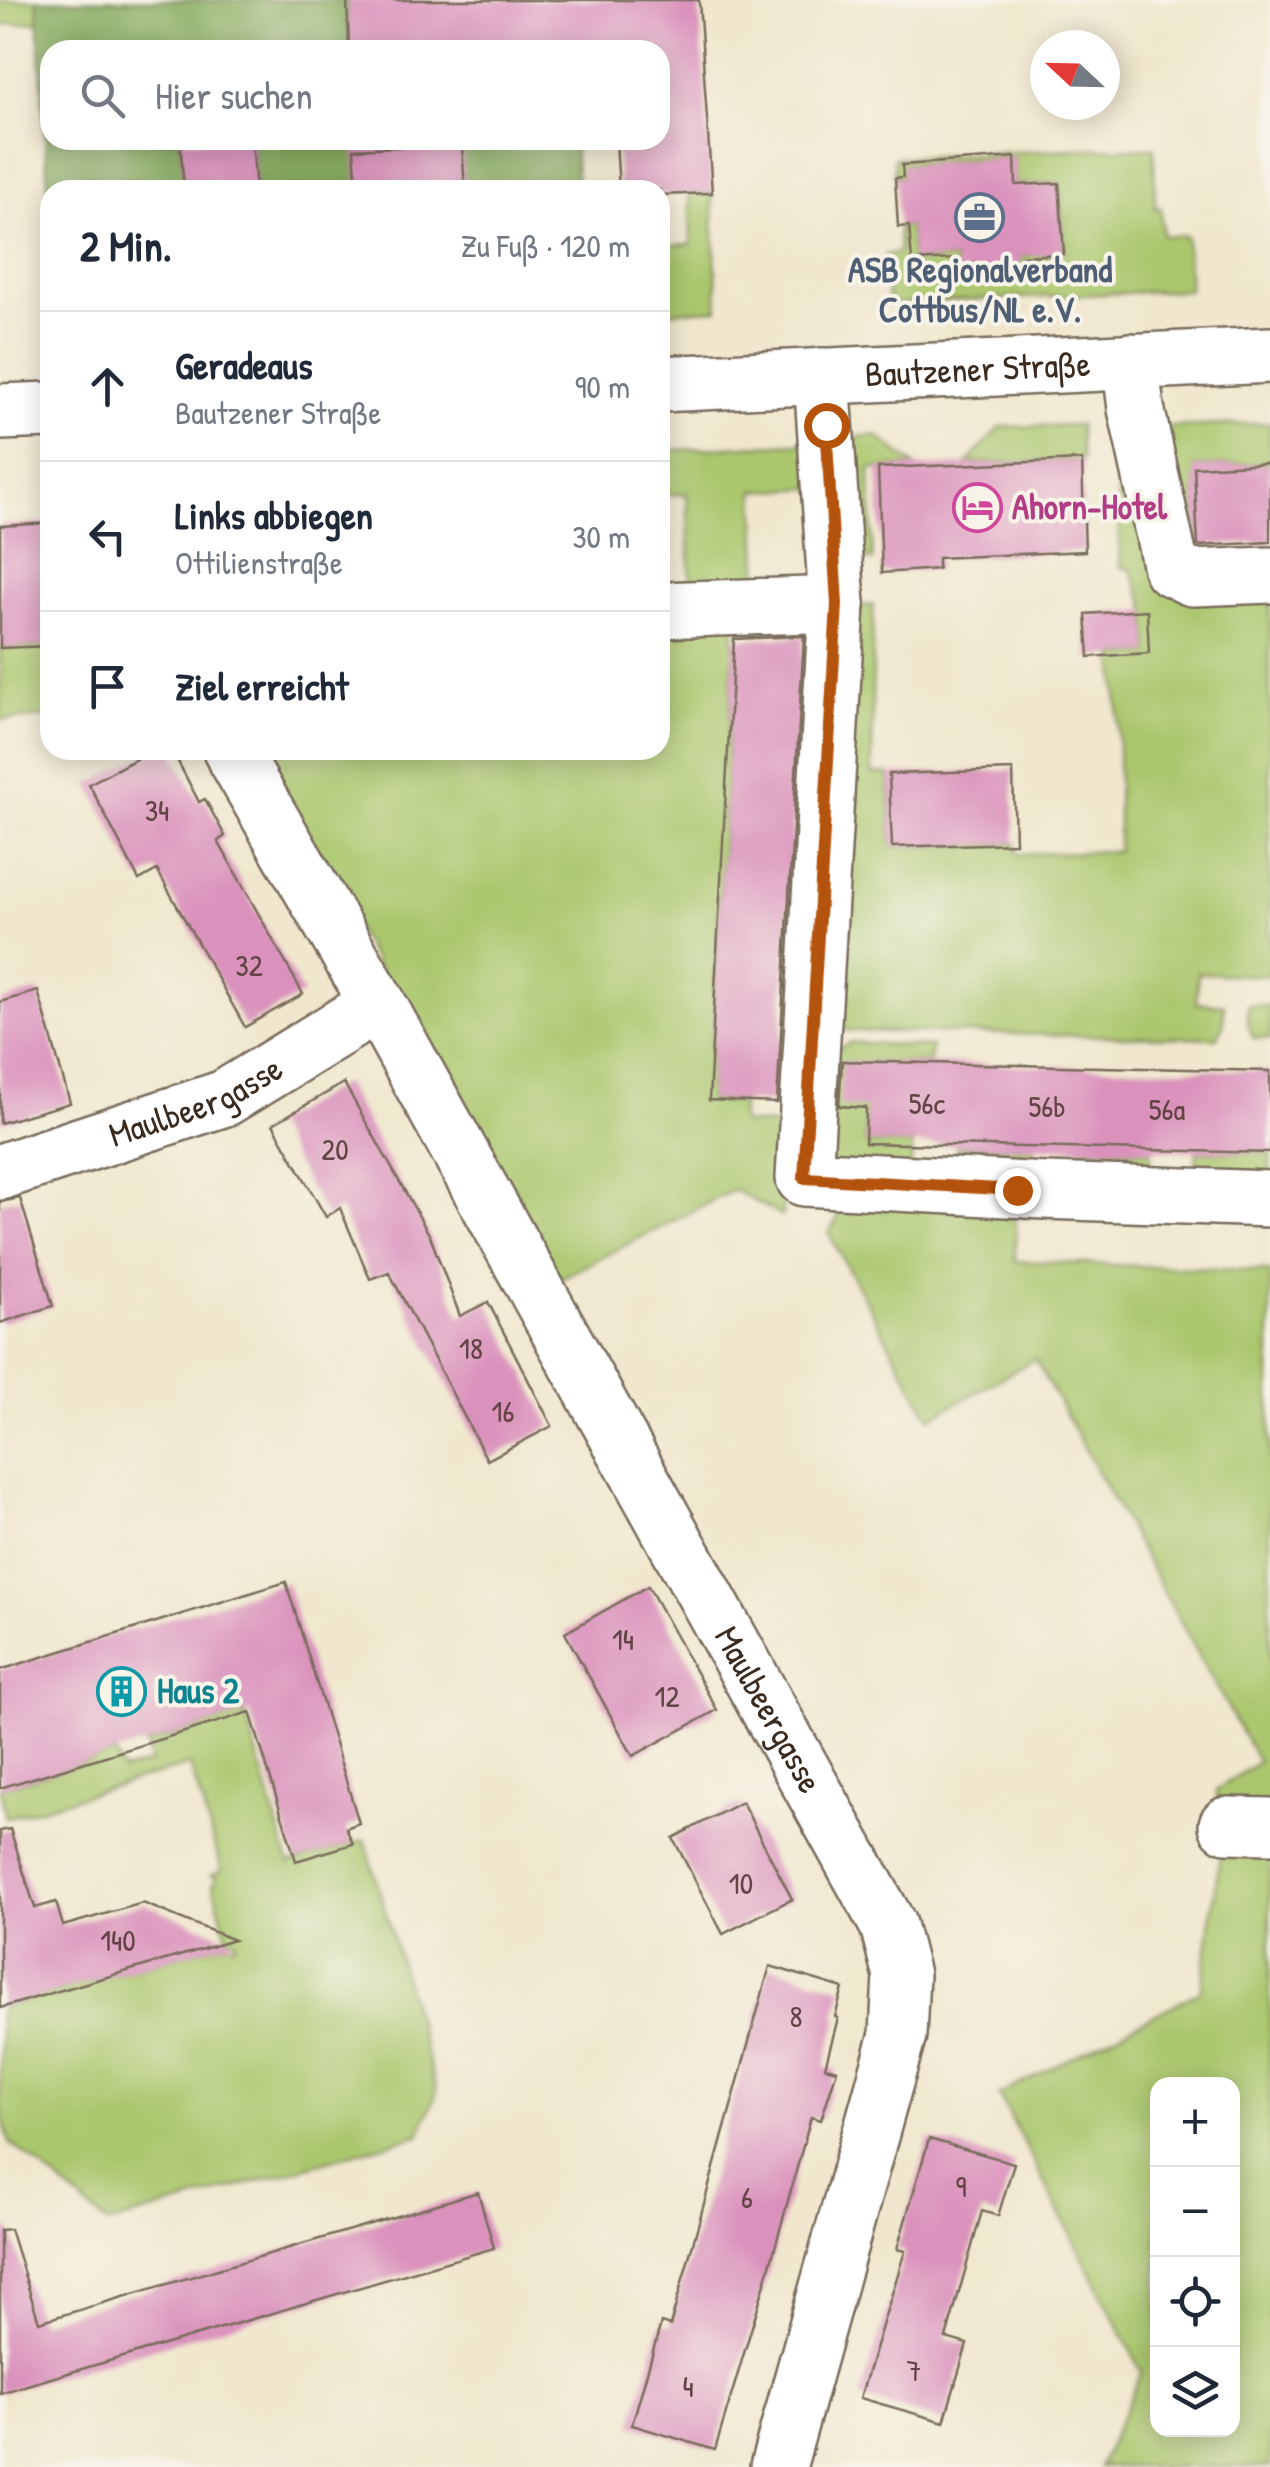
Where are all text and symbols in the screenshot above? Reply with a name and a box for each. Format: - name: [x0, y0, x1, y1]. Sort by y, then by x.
- north arrow: [1030, 30, 1120, 120]
- search box: [40, 40, 670, 150]
- icon: search: [75, 68, 130, 123]
- text: Hier suchen: [155, 69, 313, 121]
- office icon: ASB Regionalverband Cottbus/NL e.V.: [954, 192, 1006, 244]
- text: 2 Min.: [80, 217, 172, 274]
- text: Zu Fuß · 120 m: [461, 224, 630, 267]
- place label: ASB Regionalverband Cottbus/NL e.V.: [848, 246, 1112, 333]
- text: Geradeaus: [175, 339, 313, 391]
- street label: Bautzener Straße: [864, 340, 1091, 397]
- icon: ahead: [80, 359, 135, 414]
- text: 90 m: [575, 365, 630, 408]
- text: Bautzener Straße: [175, 391, 381, 434]
- route start: [804, 403, 850, 449]
- hotel icon: Ahorn-Hotel: [951, 481, 1003, 533]
- place label: Ahorn-Hotel: [1012, 483, 1168, 530]
- text: Links abbiegen: [175, 489, 373, 541]
- icon: left: [80, 509, 135, 564]
- text: 30 m: [572, 515, 630, 558]
- text: Ottilienstraße: [175, 541, 343, 584]
- icon: arrive: [80, 659, 135, 714]
- text: Ziel erreicht: [175, 660, 349, 712]
- house number: 34: [145, 790, 169, 830]
- house number: 32: [235, 945, 263, 985]
- street label: Maulbeergasse: [103, 1044, 291, 1158]
- house number: 56c: [909, 1083, 946, 1123]
- house number: 56b: [1028, 1086, 1066, 1126]
- house number: 56a: [1149, 1089, 1185, 1129]
- house number: 20: [321, 1129, 349, 1169]
- route end: [995, 1168, 1041, 1214]
- house number: 18: [459, 1328, 483, 1368]
- house number: 16: [492, 1391, 514, 1431]
- street label: Maulbeergasse: [704, 1618, 834, 1801]
- house number: 14: [612, 1619, 634, 1659]
- building icon: Haus 2: [96, 1665, 148, 1717]
- place label: Haus 2: [157, 1667, 240, 1714]
- house number: 12: [655, 1676, 679, 1716]
- house number: 10: [729, 1863, 753, 1903]
- house number: 140: [100, 1920, 136, 1960]
- house number: 8: [790, 1996, 803, 2036]
- map controls: [1150, 2077, 1240, 2437]
- button: +: [1150, 2077, 1240, 2167]
- house number: 9: [955, 2166, 967, 2206]
- button: −: [1150, 2167, 1240, 2257]
- house number: 6: [741, 2177, 753, 2217]
- button: locate: [1150, 2257, 1240, 2347]
- button: layers: [1150, 2347, 1240, 2437]
- house number: 7: [907, 2350, 921, 2390]
- house number: 4: [682, 2366, 694, 2406]

